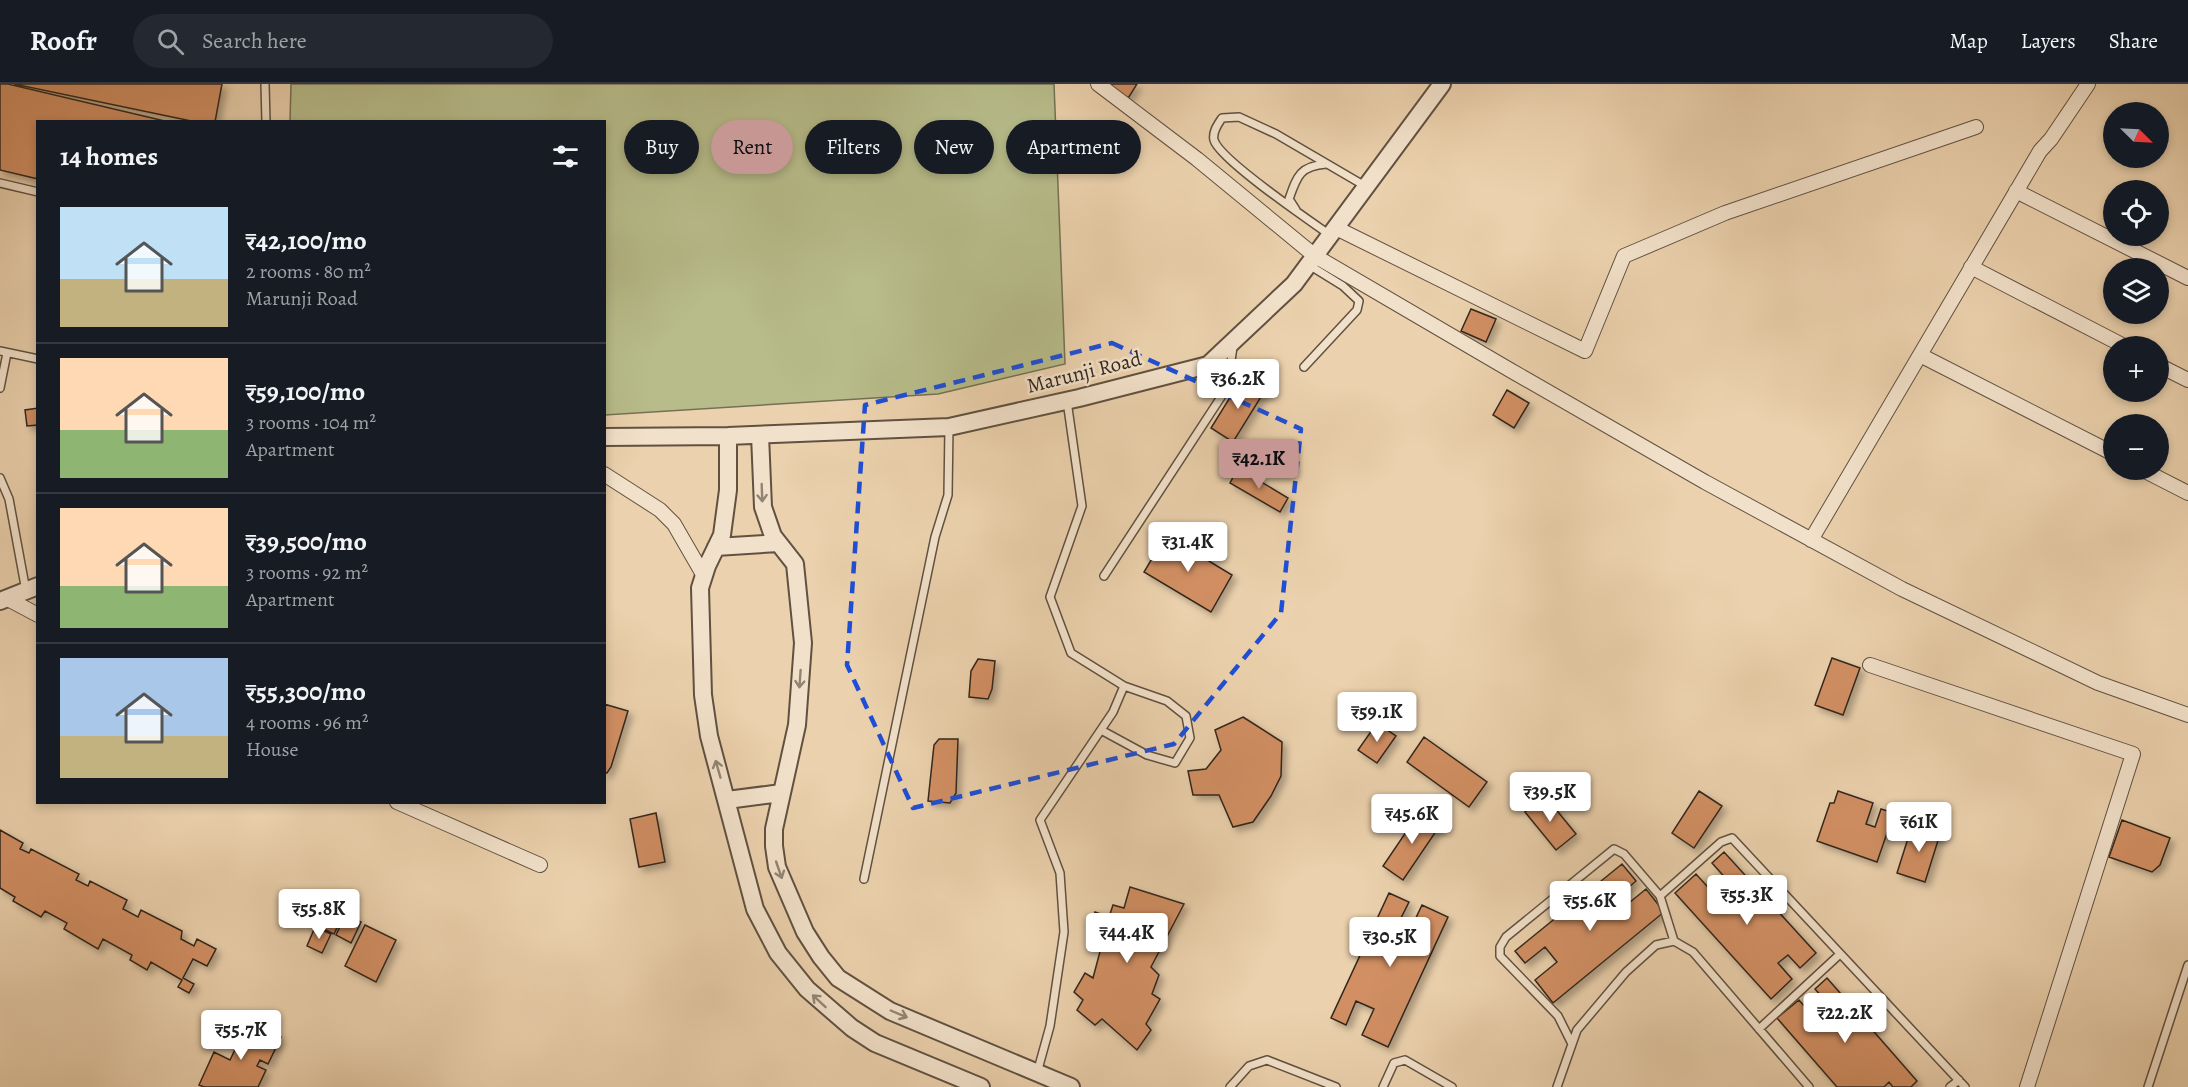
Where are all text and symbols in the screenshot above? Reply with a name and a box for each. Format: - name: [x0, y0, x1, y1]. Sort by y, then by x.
- search box: [133, 14, 553, 68]
- text: Roofr: [30, 22, 97, 60]
- icon: search: [154, 25, 187, 58]
- text: Search here: [202, 26, 307, 56]
- text: Map: [1949, 27, 1988, 55]
- text: Layers: [2021, 27, 2076, 55]
- text: Share: [2109, 27, 2158, 55]
- north arrow: [2103, 102, 2169, 168]
- map controls: [2103, 102, 2169, 480]
- chip: Buy: [624, 120, 699, 174]
- chip: Rent: [711, 120, 793, 174]
- chip: Filters: [805, 120, 902, 174]
- chip: New: [914, 120, 994, 174]
- chip: Apartment: [1006, 120, 1141, 174]
- text: 14 homes: [60, 139, 158, 174]
- icon: filters: [549, 140, 582, 173]
- button: locate: [2103, 180, 2169, 246]
- text: ₹42,100/mo: [246, 223, 367, 258]
- icon: home: [108, 231, 180, 303]
- text: 2 rooms · 80 m²: [246, 258, 371, 285]
- button: layers: [2103, 258, 2169, 324]
- text: Marunji Road: [246, 285, 358, 312]
- button: +: [2103, 336, 2169, 402]
- street label: Marunji Road: [1024, 344, 1145, 400]
- pin: ₹36.2K: [1189, 359, 1287, 410]
- text: ₹36.2K: [1211, 365, 1265, 392]
- text: ₹59,100/mo: [246, 374, 365, 409]
- icon: home: [108, 382, 180, 454]
- text: 3 rooms · 104 m²: [246, 409, 376, 436]
- button: −: [2103, 414, 2169, 480]
- text: Apartment: [246, 436, 335, 463]
- pin: ₹42.1K: [1210, 439, 1308, 490]
- text: ₹42.1K: [1233, 445, 1285, 472]
- one-way arrow: [757, 483, 768, 503]
- pin: ₹31.4K: [1139, 522, 1237, 573]
- text: ₹39,500/mo: [246, 524, 367, 559]
- text: ₹31.4K: [1162, 528, 1214, 555]
- icon: home: [108, 532, 180, 604]
- text: 3 rooms · 92 m²: [246, 559, 368, 586]
- text: Apartment: [246, 586, 335, 613]
- one-way arrow: [795, 668, 806, 688]
- text: ₹55,300/mo: [246, 674, 366, 709]
- icon: home: [108, 682, 180, 754]
- pin: ₹59.1K: [1328, 692, 1426, 743]
- text: ₹59.1K: [1351, 698, 1403, 725]
- text: 4 rooms · 96 m²: [246, 709, 368, 736]
- text: House: [246, 736, 298, 763]
- one-way arrow: [712, 760, 723, 779]
- pin: ₹39.5K: [1501, 772, 1599, 823]
- text: ₹39.5K: [1524, 778, 1576, 805]
- pin: ₹45.6K: [1363, 794, 1461, 845]
- text: ₹45.6K: [1385, 800, 1439, 827]
- pin: ₹61K: [1883, 802, 1955, 853]
- text: ₹61K: [1900, 808, 1938, 835]
- one-way arrow: [775, 860, 786, 879]
- pin: ₹55.3K: [1698, 875, 1796, 926]
- pin: ₹55.6K: [1541, 881, 1639, 932]
- text: ₹55.3K: [1721, 881, 1773, 908]
- text: ₹55.6K: [1564, 887, 1616, 914]
- pin: ₹55.8K: [270, 889, 368, 940]
- text: ₹55.8K: [293, 895, 345, 922]
- pin: ₹44.4K: [1078, 913, 1176, 964]
- pin: ₹30.5K: [1341, 917, 1439, 968]
- text: ₹44.4K: [1100, 919, 1154, 946]
- text: ₹30.5K: [1363, 923, 1417, 950]
- pin: ₹22.2K: [1796, 993, 1894, 1044]
- one-way arrow: [812, 994, 827, 1008]
- text: ₹22.2K: [1817, 999, 1873, 1026]
- pin: ₹55.7K: [192, 1010, 290, 1061]
- one-way arrow: [890, 1010, 908, 1021]
- text: ₹55.7K: [215, 1016, 267, 1043]

